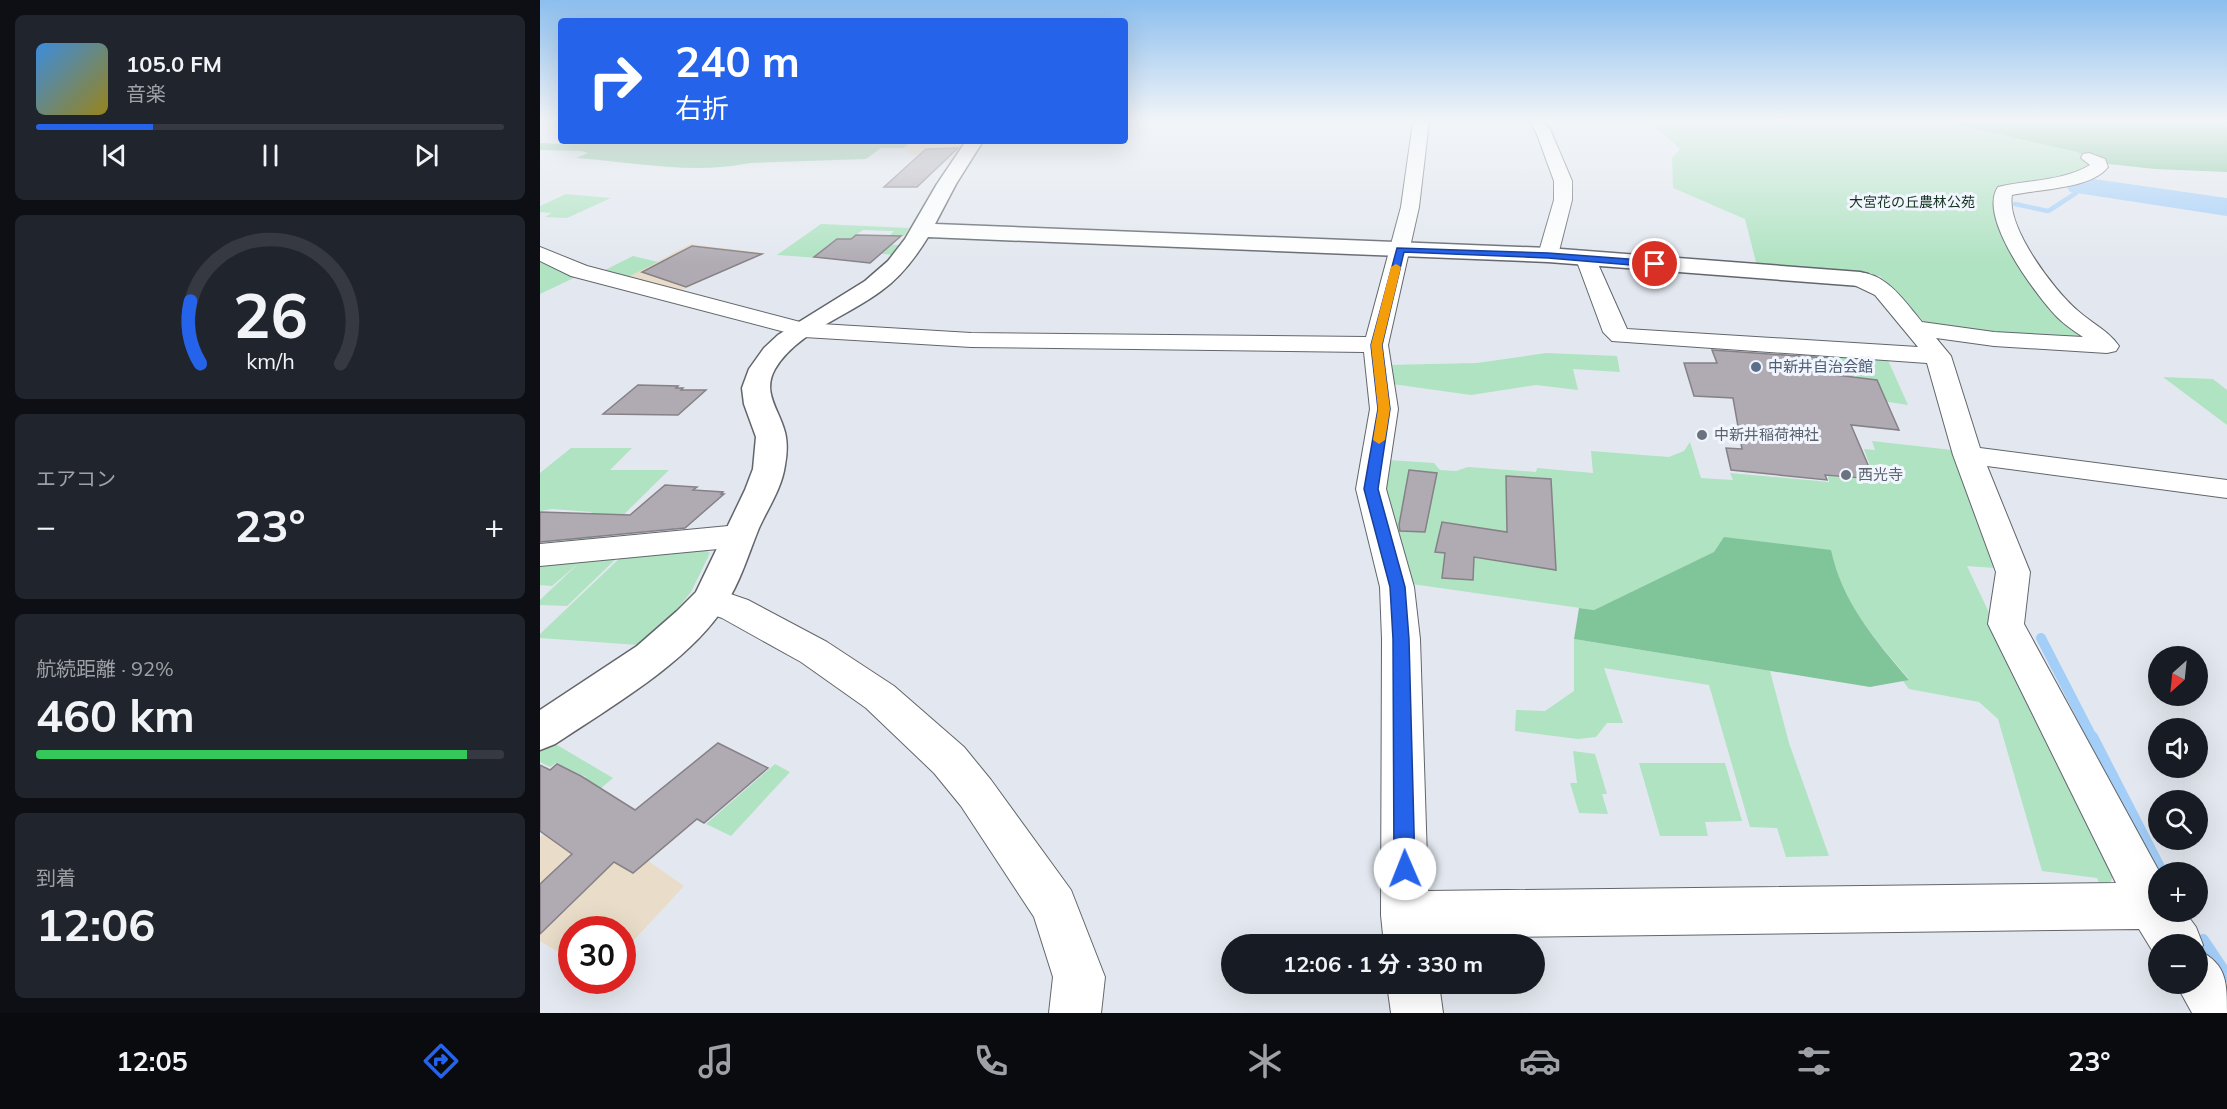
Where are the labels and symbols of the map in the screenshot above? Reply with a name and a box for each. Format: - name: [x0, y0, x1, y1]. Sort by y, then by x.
- park label: 大宮花の丘農林公苑: [1849, 193, 1975, 211]
- pin: [1629, 238, 1680, 289]
- place label: 中新井自治会館: [1768, 357, 1873, 376]
- marker: 中新井自治会館: [1749, 360, 1763, 374]
- place label: 中新井稲荷神社: [1714, 425, 1819, 444]
- marker: 中新井稲荷神社: [1695, 428, 1709, 442]
- place label: 西光寺: [1858, 465, 1903, 484]
- marker: 西光寺: [1839, 468, 1853, 482]
- north arrow: [2148, 646, 2208, 706]
- position arrow: [1373, 837, 1437, 901]
- speed limit sign: 30: [558, 916, 636, 994]

